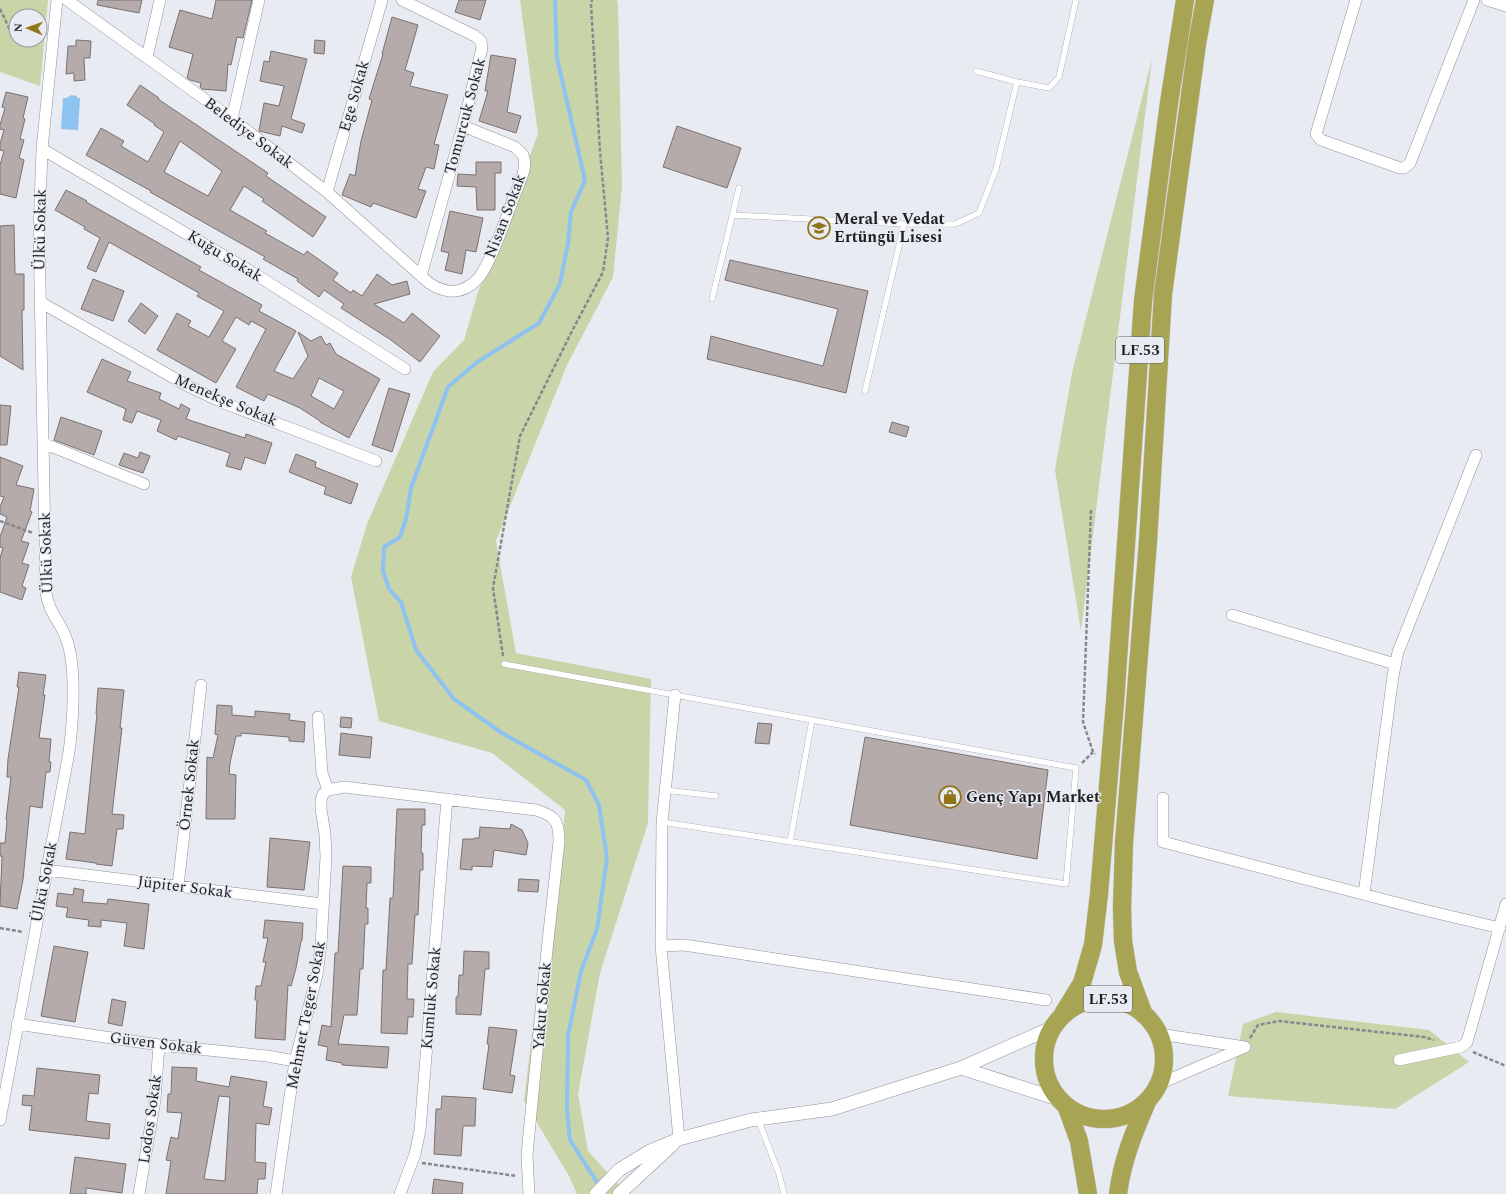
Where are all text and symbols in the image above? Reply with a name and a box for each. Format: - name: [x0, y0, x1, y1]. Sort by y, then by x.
- north arrow: [8, 8, 48, 48]
- text: N: [10, 23, 27, 32]
- street label: Tomurcuk Sokak: [438, 55, 492, 177]
- street label: Ege Sokak: [332, 57, 376, 135]
- street label: Belediye Sokak: [199, 91, 299, 175]
- street label: Nisan Sokak: [478, 170, 532, 262]
- street label: Ülkü Sokak: [27, 189, 53, 271]
- place label: Meral ve Vedat Ertüngü Lisesi: [834, 207, 945, 249]
- school or university icon: Meral ve Vedat Ertüngü Lisesi: [806, 215, 832, 241]
- street label: Kuğu Sokak: [183, 224, 267, 288]
- road number: LF.53: [1116, 337, 1164, 363]
- street label: Menekşe Sokak: [171, 367, 281, 433]
- street label: Ülkü Sokak: [33, 512, 59, 594]
- street label: Örnek Sokak: [172, 738, 206, 832]
- shop icon: Genç Yapı Market: [937, 784, 963, 810]
- place label: Genç Yapı Market: [966, 785, 1100, 809]
- street label: Ülkü Sokak: [24, 839, 64, 925]
- street label: Jüpiter Sokak: [136, 869, 234, 905]
- street label: Mehmet Teger Sokak: [280, 939, 332, 1091]
- street label: Kumluk Sokak: [415, 945, 447, 1050]
- street label: Yakut Sokak: [526, 961, 558, 1051]
- road number: LF.53: [1084, 986, 1132, 1012]
- street label: Güven Sokak: [108, 1025, 204, 1061]
- street label: Lodos Sokak: [132, 1073, 168, 1165]

